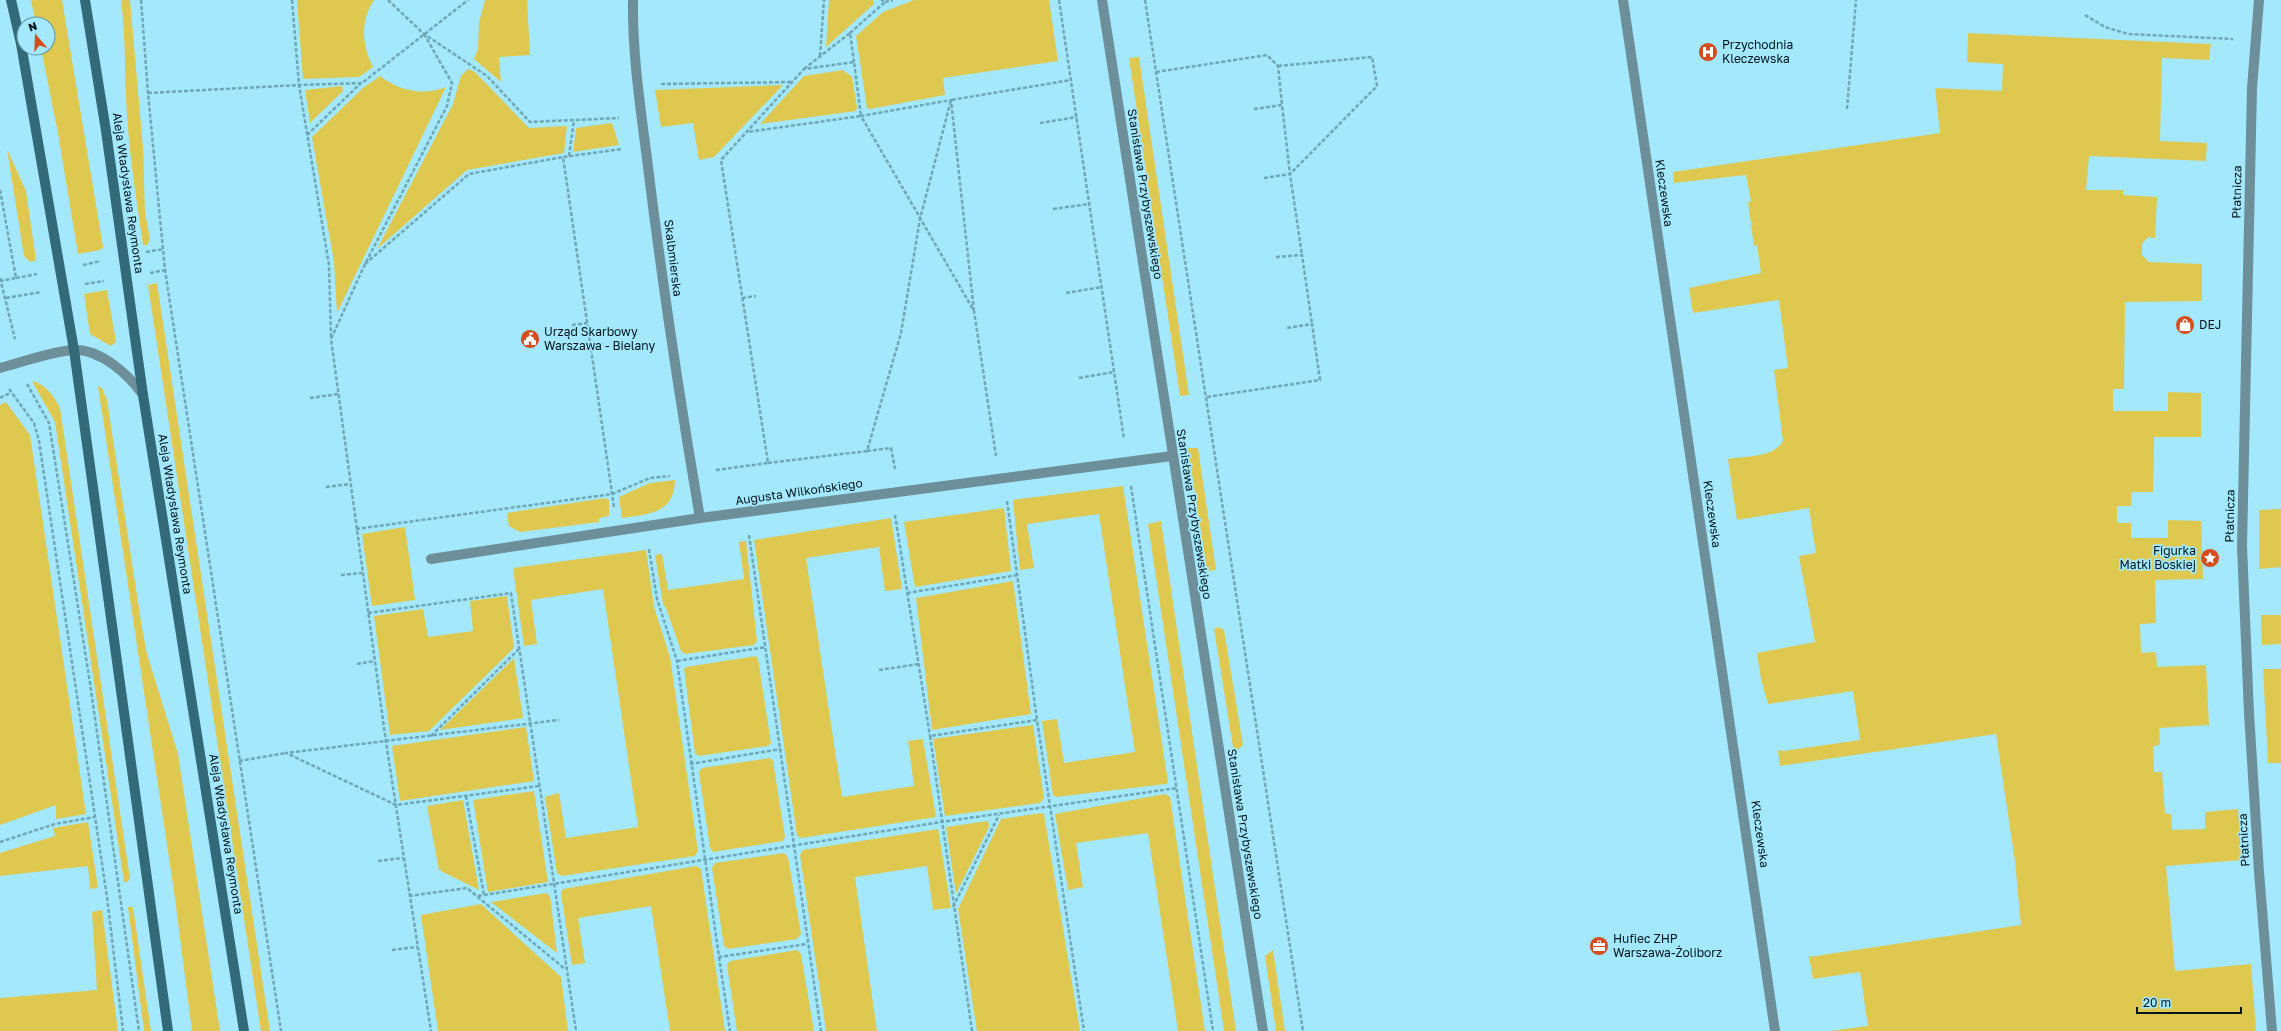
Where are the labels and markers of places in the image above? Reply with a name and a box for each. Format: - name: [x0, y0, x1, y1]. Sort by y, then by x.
- place label: Przychodnia Kleczewska: [1722, 37, 1793, 66]
- hospital icon: Przychodnia Kleczewska: [1697, 41, 1719, 63]
- shop icon: DEJ: [2174, 314, 2196, 336]
- place label: DEJ: [2199, 317, 2221, 332]
- place label: Urząd Skarbowy Warszawa - Bielany: [544, 324, 655, 353]
- public building icon: Urząd Skarbowy Warszawa - Bielany: [519, 328, 541, 350]
- place label: Figurka Matki Boskiej: [2119, 543, 2196, 572]
- place icon: Figurka Matki Boskiej: [2199, 547, 2221, 569]
- place label: Hufiec ZHP Warszawa-Żoliborz: [1613, 931, 1722, 960]
- office icon: Hufiec ZHP Warszawa-Żoliborz: [1588, 935, 1610, 957]

